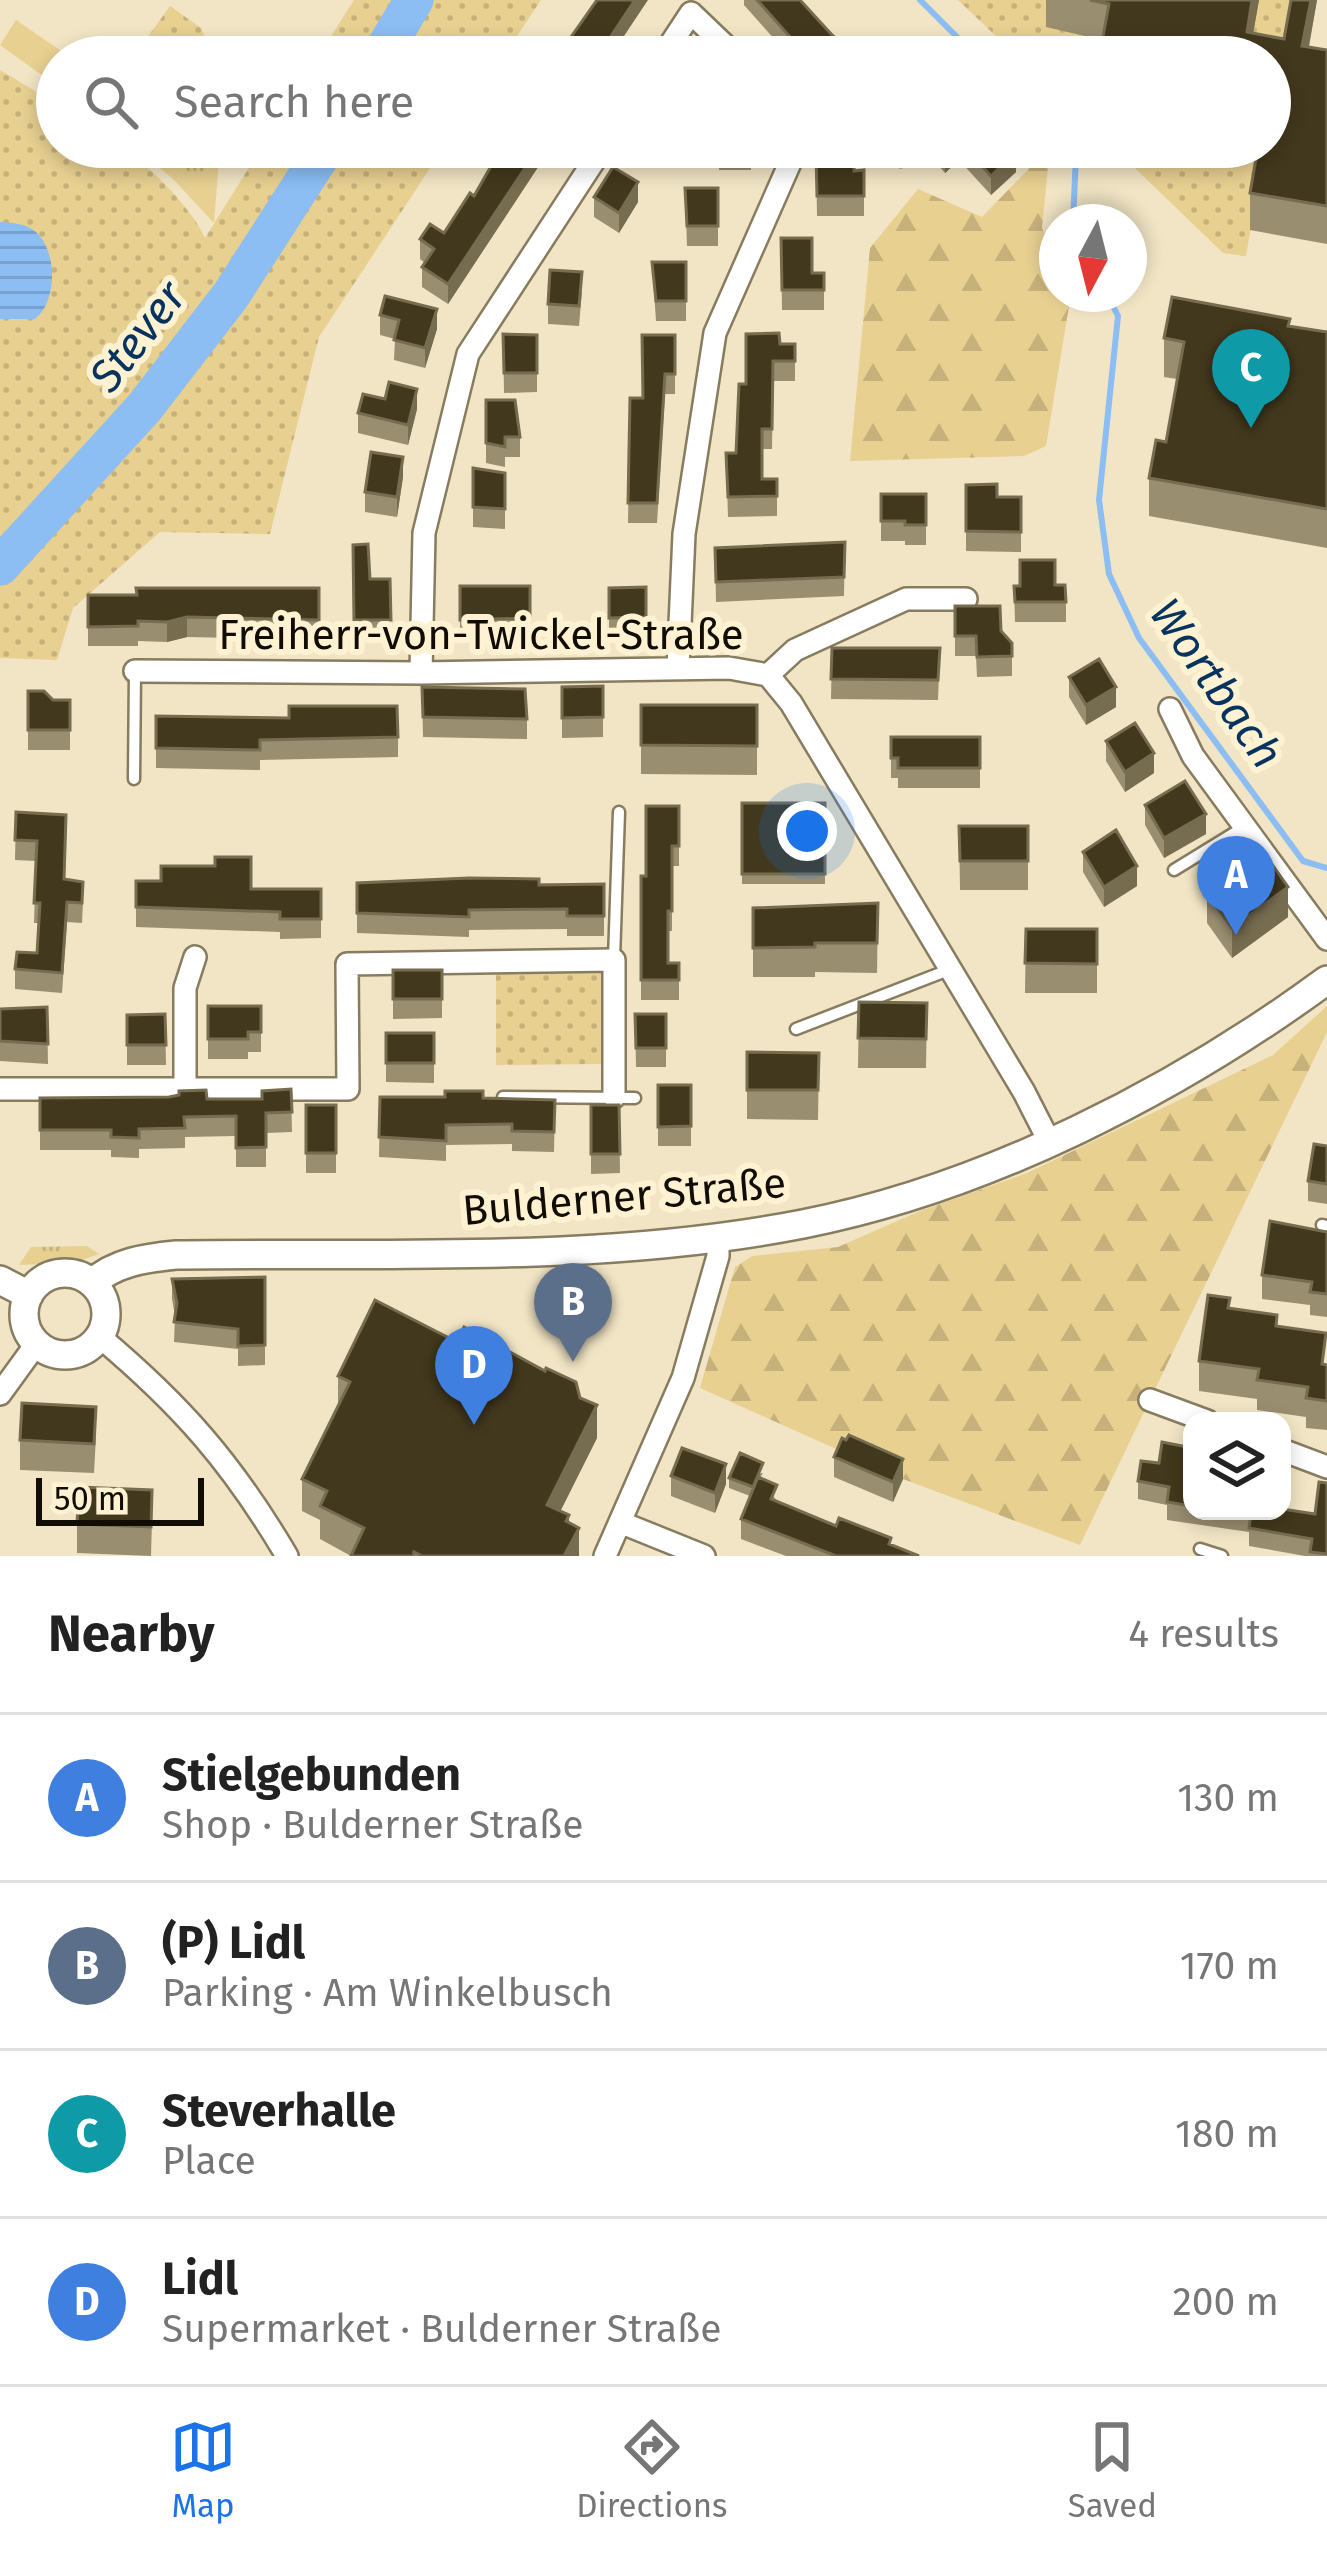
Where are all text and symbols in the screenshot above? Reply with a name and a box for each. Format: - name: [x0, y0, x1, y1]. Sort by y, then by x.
- search box: [36, 36, 1291, 168]
- icon: search: [78, 69, 144, 135]
- text: Search here: [174, 75, 414, 129]
- north arrow: [1039, 204, 1147, 312]
- water label: Stever: [78, 269, 199, 403]
- pin: C: [1212, 329, 1290, 428]
- water label: Wortbach: [1138, 588, 1294, 779]
- street label: Freiherr-von-Twickel-Straße: [218, 610, 744, 660]
- your location: [777, 801, 837, 861]
- pin: A: [1197, 836, 1275, 935]
- street label: Bulderner Straße: [460, 1158, 788, 1236]
- pin: B: [534, 1263, 612, 1362]
- pin: D: [435, 1326, 513, 1425]
- map controls: [1183, 1412, 1291, 1520]
- button: layers: [1183, 1412, 1291, 1520]
- scale bar: [36, 1472, 204, 1525]
- text: 50 m: [54, 1479, 126, 1519]
- text: Nearby: [48, 1603, 214, 1665]
- text: 4 results: [1128, 1611, 1279, 1657]
- text: Stielgebunden: [162, 1748, 461, 1802]
- text: A: [75, 1775, 99, 1821]
- text: 130 m: [1177, 1775, 1279, 1821]
- text: Shop · Bulderner Straße: [162, 1802, 583, 1848]
- text: (P) Lidl: [162, 1916, 305, 1970]
- text: B: [75, 1943, 99, 1989]
- text: 170 m: [1180, 1943, 1279, 1989]
- text: Parking · Am Winkelbusch: [162, 1970, 613, 2016]
- text: Steverhalle: [162, 2084, 396, 2138]
- text: C: [76, 2111, 98, 2157]
- text: 180 m: [1175, 2111, 1279, 2157]
- text: Place: [162, 2138, 256, 2184]
- text: Lidl: [162, 2252, 238, 2306]
- text: D: [74, 2279, 100, 2325]
- text: 200 m: [1172, 2279, 1279, 2325]
- text: Supermarket · Bulderner Straße: [162, 2306, 722, 2352]
- tab: Map: [170, 2414, 236, 2526]
- tab: Directions: [576, 2414, 728, 2526]
- tab: Saved: [1068, 2414, 1157, 2526]

